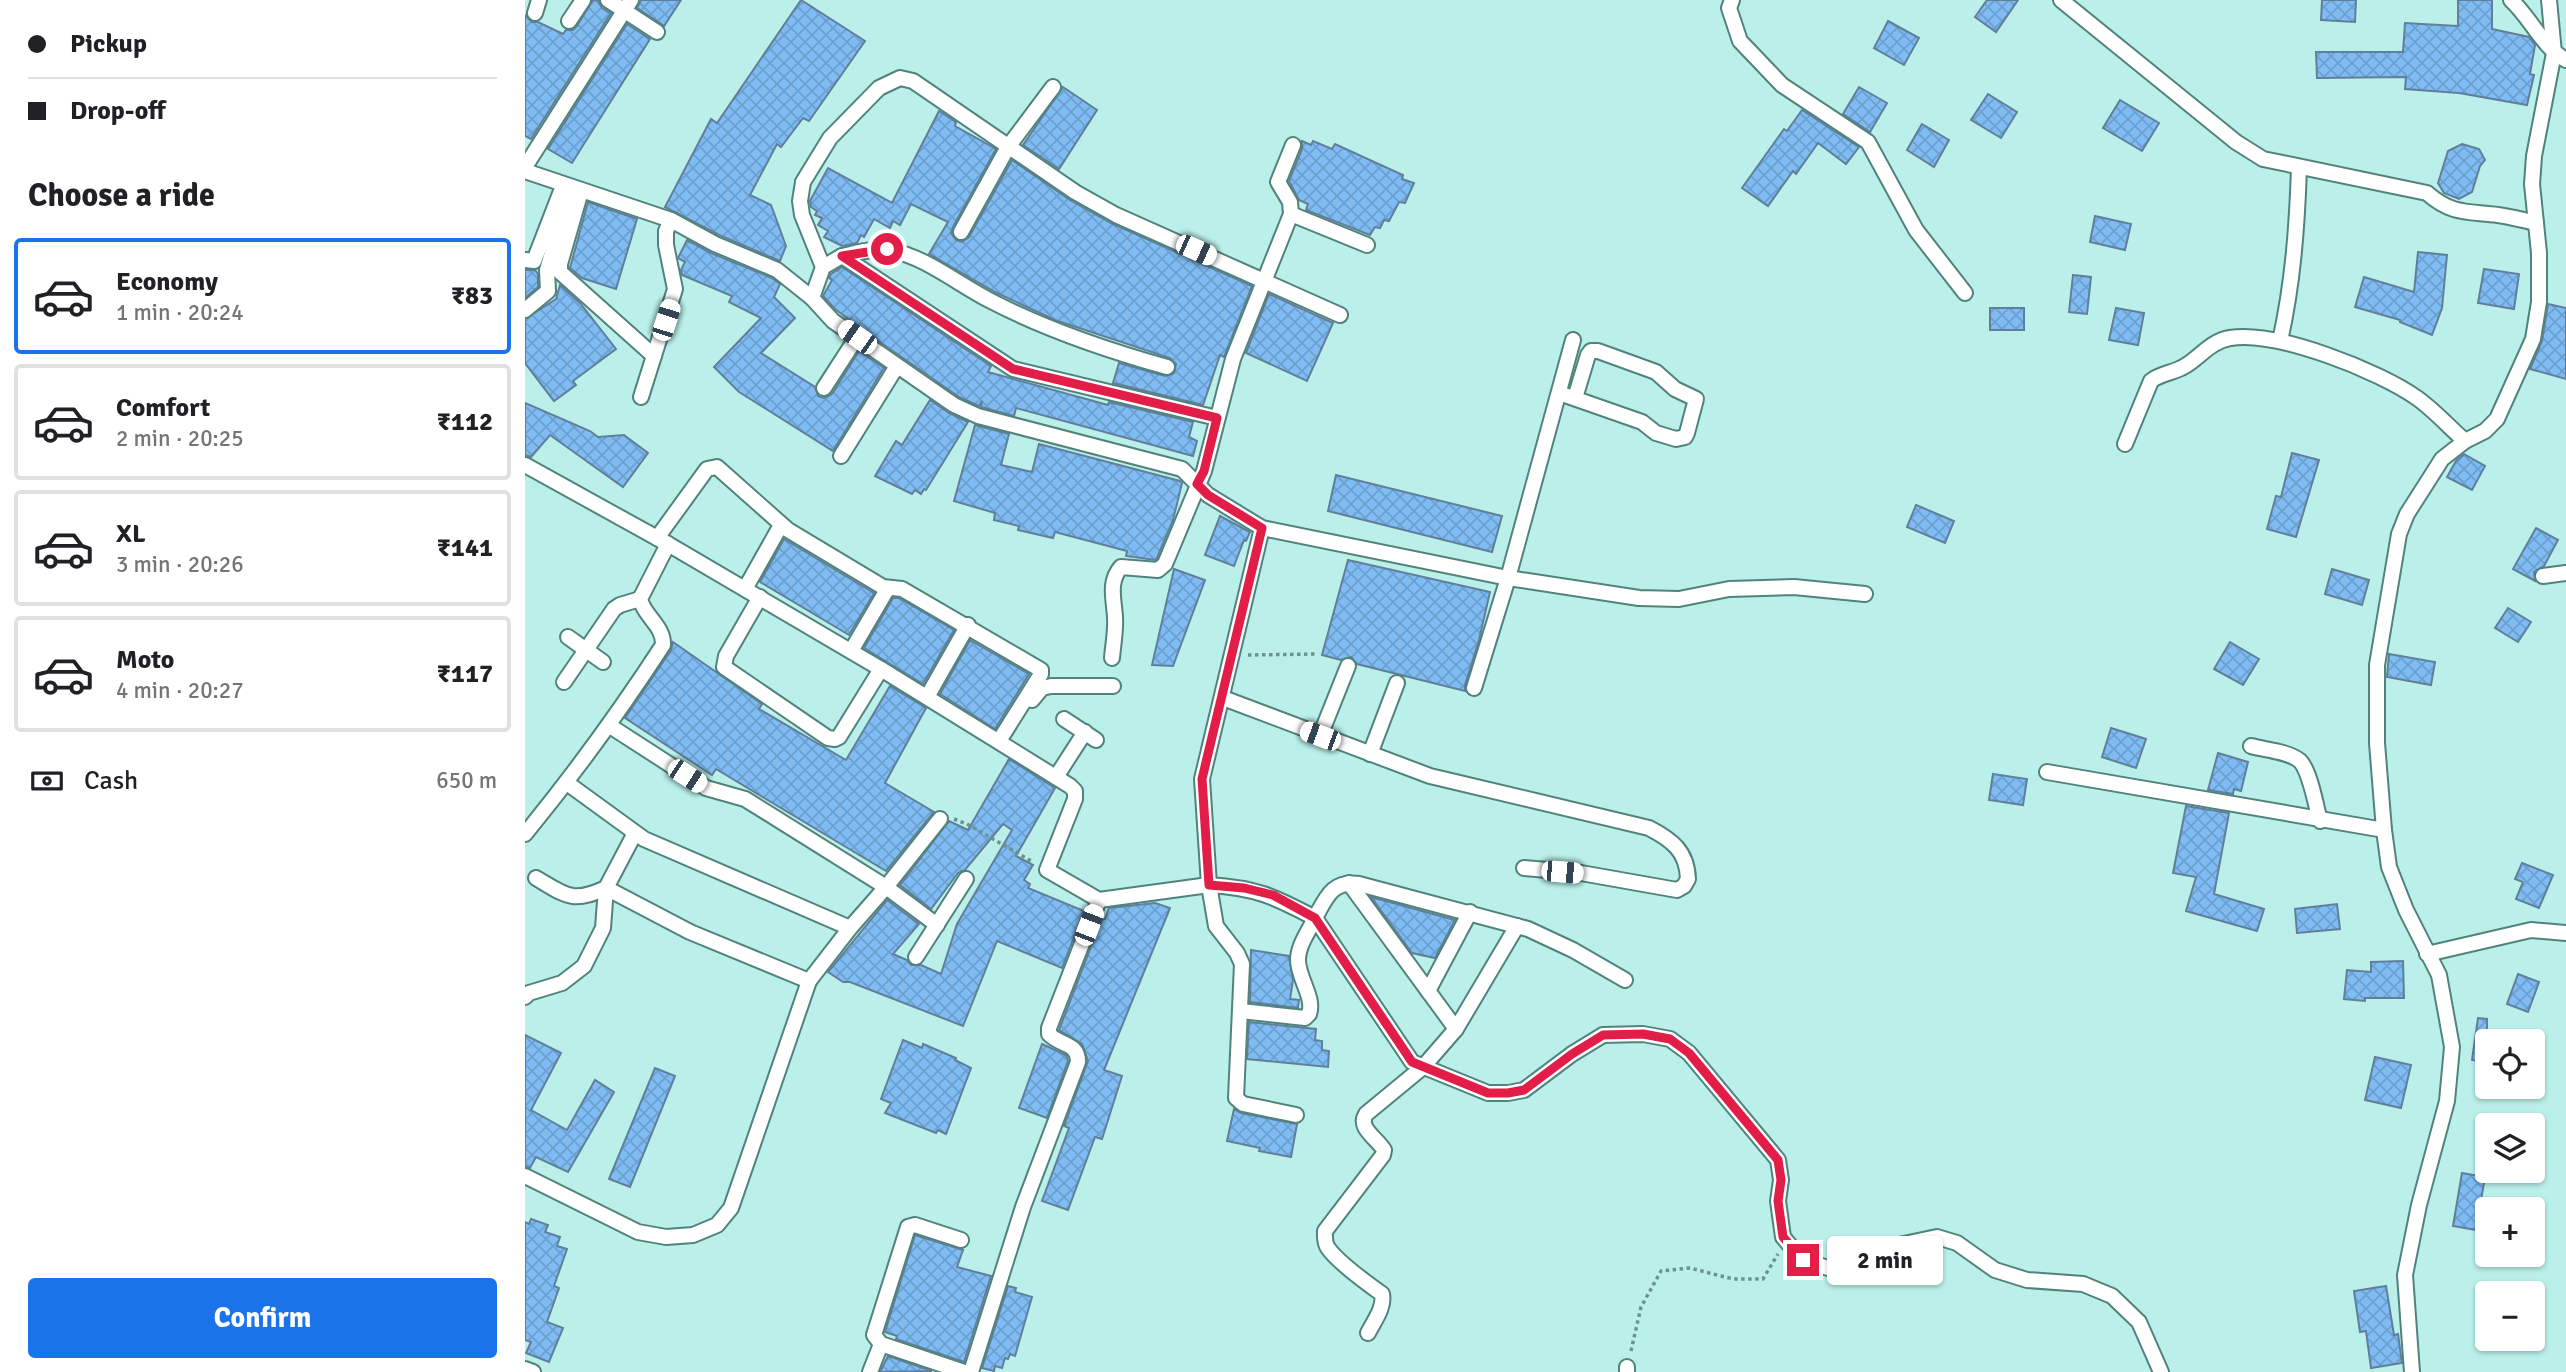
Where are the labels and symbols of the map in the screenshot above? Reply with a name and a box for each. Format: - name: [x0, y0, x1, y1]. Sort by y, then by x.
- car: [1173, 232, 1220, 268]
- route start: [871, 233, 903, 265]
- car: [650, 297, 683, 343]
- car: [834, 316, 881, 358]
- car: [1297, 719, 1344, 753]
- car: [664, 756, 711, 796]
- car: [1541, 860, 1584, 884]
- car: [1072, 902, 1107, 948]
- callout: 2 min: [1827, 1236, 1943, 1284]
- route end: [1787, 1244, 1819, 1276]

